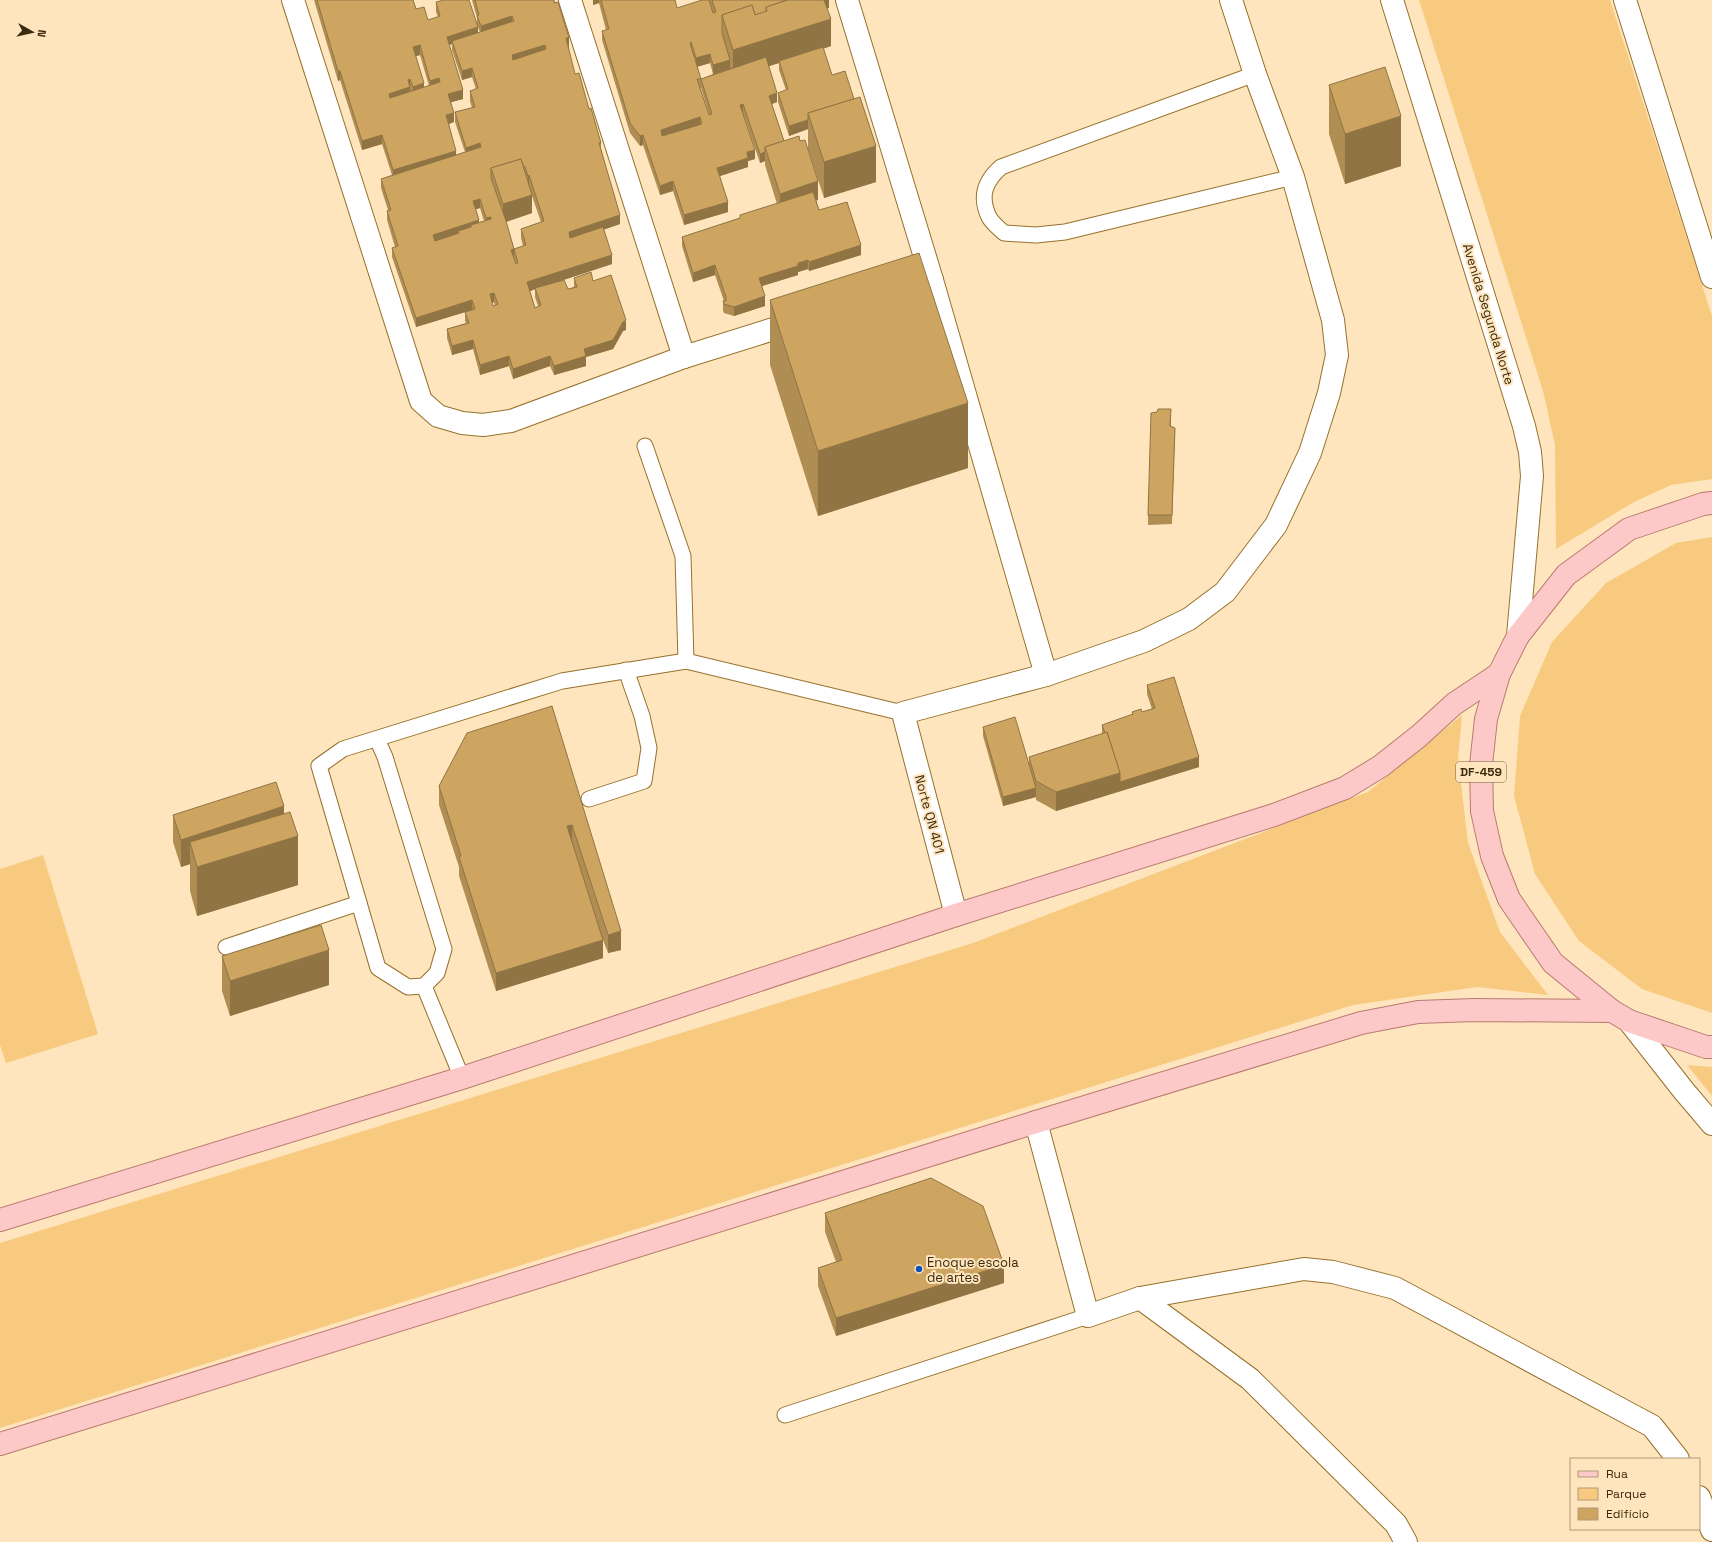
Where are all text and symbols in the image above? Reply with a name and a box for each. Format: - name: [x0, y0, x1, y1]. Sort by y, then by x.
- north arrow: [12, 12, 52, 52]
- text: N: [34, 29, 49, 38]
- street label: Avenida Segunda Norte: [1459, 241, 1518, 387]
- road number: DF-459: [1456, 762, 1506, 782]
- street label: Norte QN 401: [911, 773, 948, 855]
- place label: Enoque escola de artes: [927, 1254, 1019, 1286]
- marker: Enoque escola de artes: [914, 1264, 924, 1274]
- legend: [1570, 1458, 1700, 1530]
- text: Rua: [1606, 1466, 1628, 1482]
- text: Parque: [1606, 1486, 1646, 1502]
- text: Edifício: [1606, 1506, 1649, 1522]

